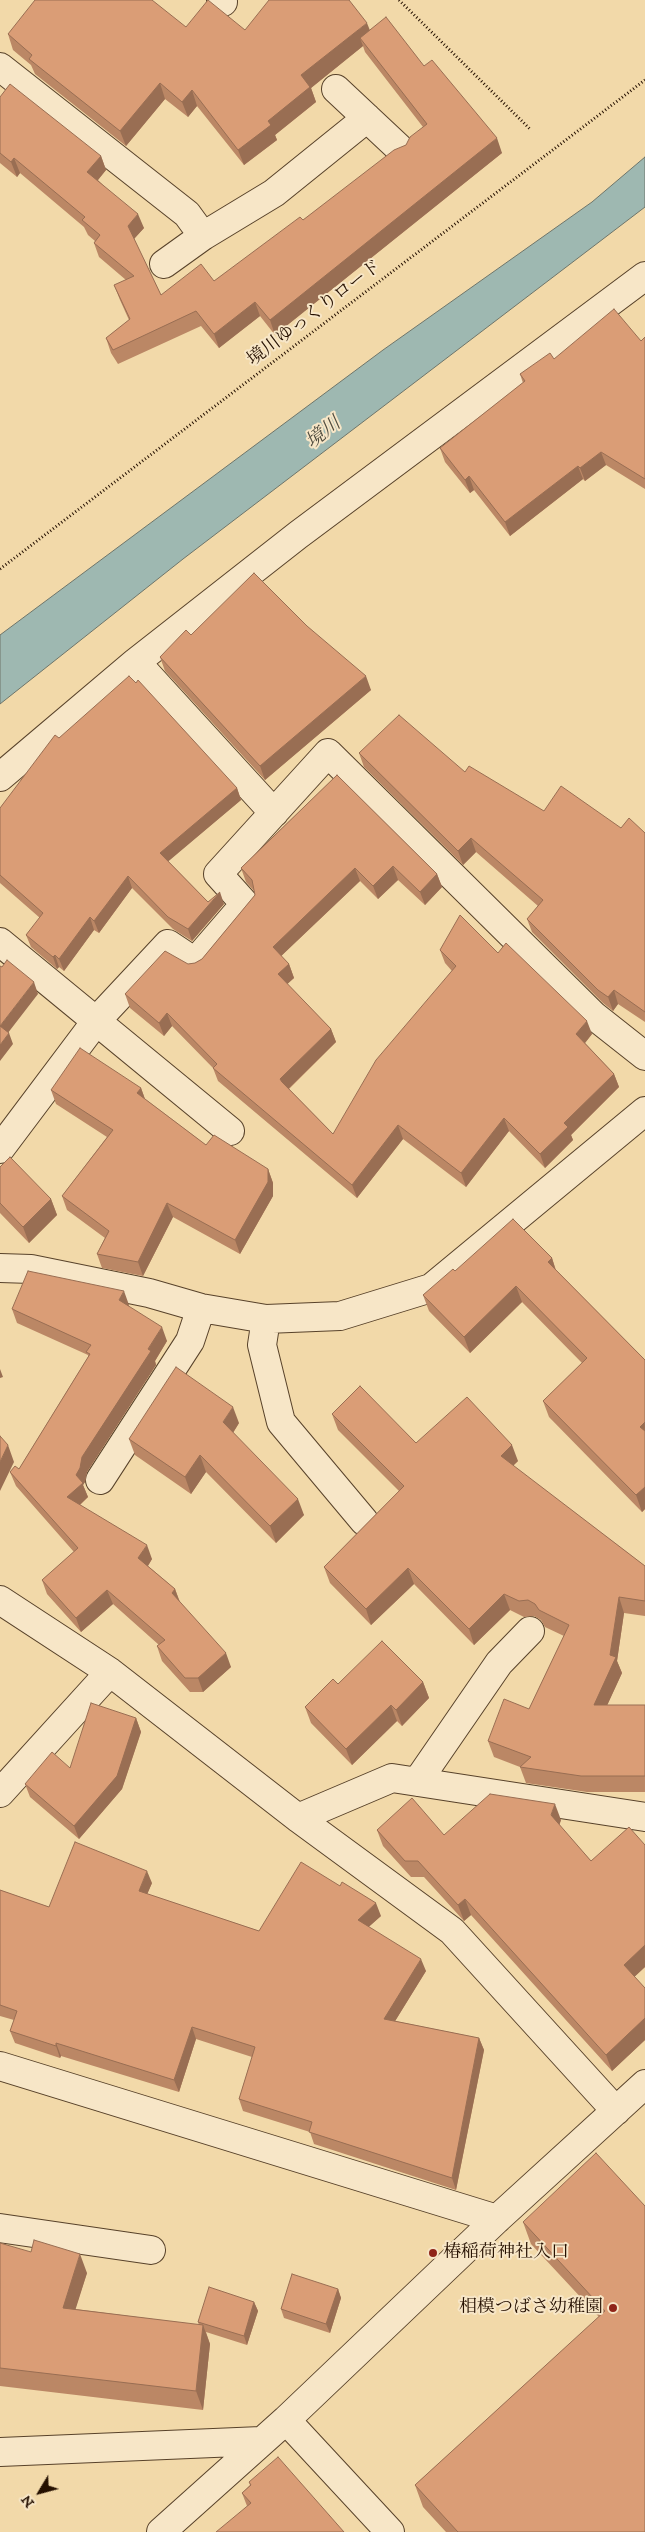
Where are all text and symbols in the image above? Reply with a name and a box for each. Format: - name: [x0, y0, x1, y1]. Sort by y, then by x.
- street label: 境川ゆっくりロード: [244, 257, 386, 371]
- water label: 境川: [302, 413, 346, 455]
- place label: 椿稲荷神社入口: [443, 2242, 569, 2264]
- marker: 椿稲荷神社入口: [427, 2247, 439, 2259]
- place label: 相模つばさ幼稚園: [459, 2297, 603, 2319]
- marker: 相模つばさ幼稚園: [607, 2302, 619, 2314]
- north arrow: [15, 2467, 65, 2517]
- text: N: [17, 2491, 39, 2511]

